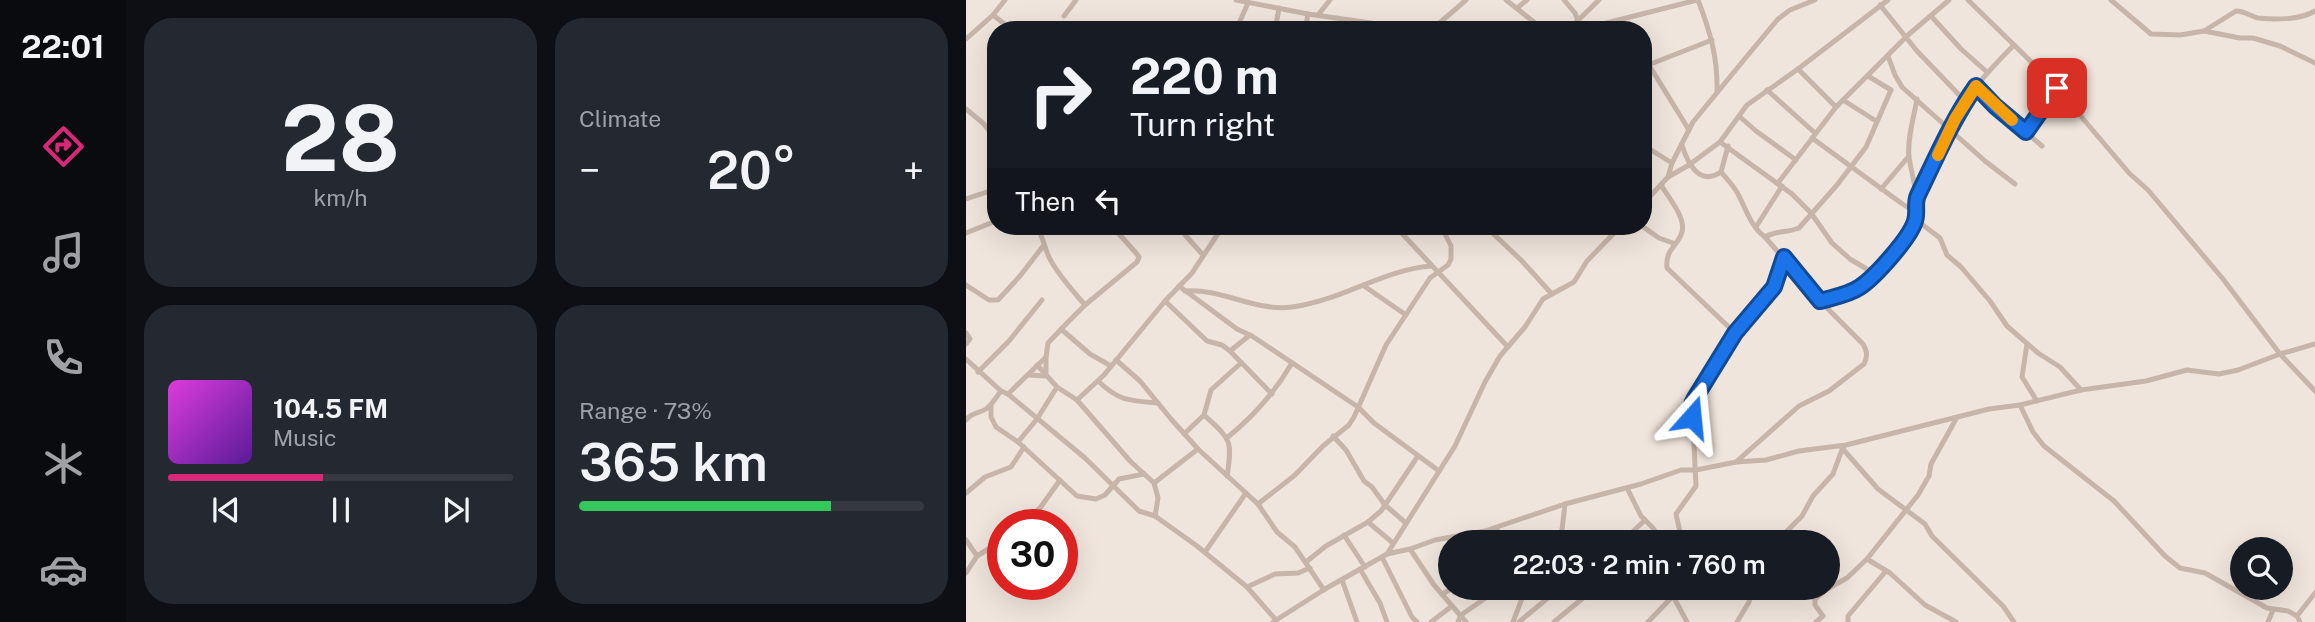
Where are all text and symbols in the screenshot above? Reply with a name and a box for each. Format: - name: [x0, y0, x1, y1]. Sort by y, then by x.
- text: 22:01: [21, 28, 105, 65]
- text: 220 m: [1130, 47, 1279, 105]
- icon: right: [1015, 49, 1106, 140]
- pin: [2027, 58, 2087, 118]
- icon: arrive: [2038, 69, 2076, 107]
- text: 28: [281, 85, 400, 191]
- text: Climate: [579, 105, 661, 132]
- text: Turn right: [1130, 106, 1275, 143]
- icon: directions: [39, 122, 88, 171]
- text: 20°: [707, 140, 796, 201]
- text: −: [579, 148, 600, 193]
- text: +: [903, 148, 924, 193]
- icon: left: [1089, 182, 1127, 220]
- text: km/h: [313, 184, 368, 211]
- text: Then: [1015, 186, 1075, 217]
- icon: music: [39, 228, 88, 277]
- icon: phone: [39, 333, 88, 382]
- position arrow: [1655, 380, 1729, 454]
- text: 104.5 FM: [273, 393, 388, 424]
- text: Range · 73%: [579, 397, 712, 424]
- text: Music: [273, 424, 337, 451]
- text: 365 km: [579, 432, 768, 493]
- icon: climate: [39, 439, 88, 488]
- icon: previous: [207, 491, 245, 529]
- icon: pause: [322, 491, 360, 529]
- icon: next: [437, 491, 475, 529]
- speed limit sign: 30: [987, 509, 1078, 600]
- map controls: [2230, 537, 2293, 600]
- button: search: [2230, 537, 2293, 600]
- icon: car: [39, 545, 88, 594]
- text: 22:03 · 2 min · 760 m: [1512, 549, 1766, 580]

